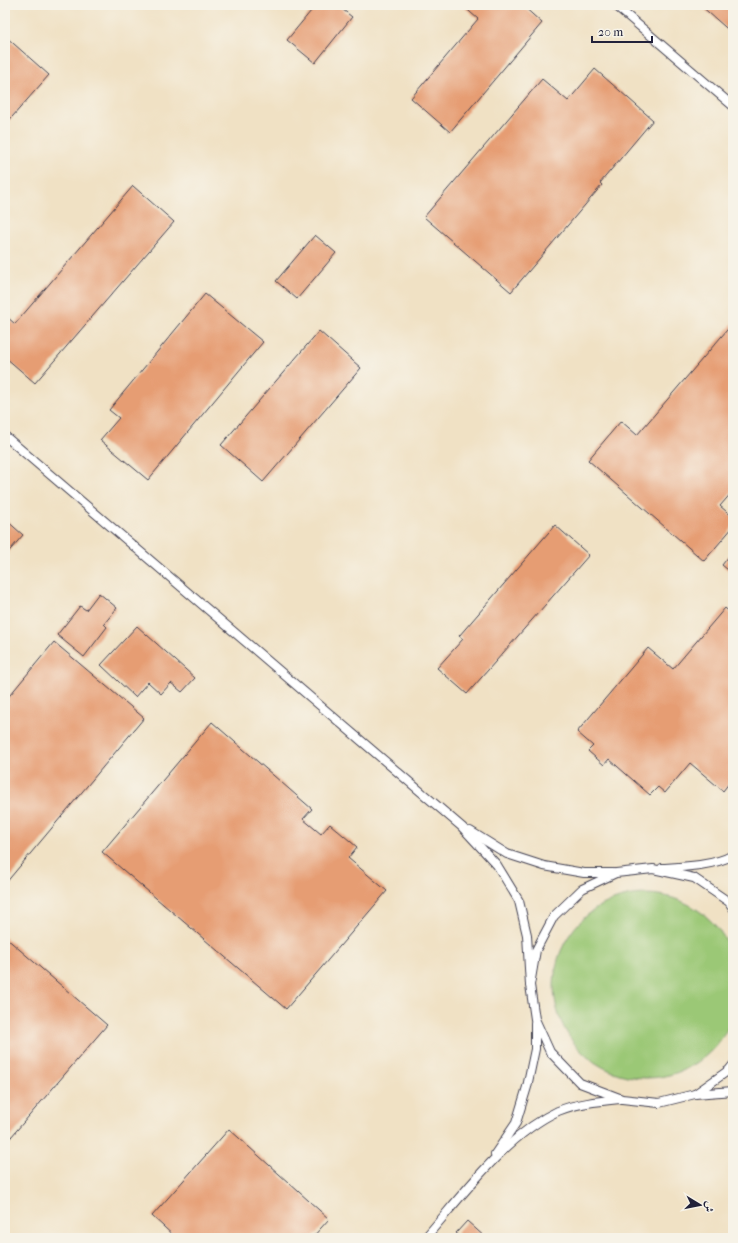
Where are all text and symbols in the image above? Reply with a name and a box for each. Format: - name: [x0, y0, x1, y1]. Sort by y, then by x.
- scale bar: [592, 18, 652, 44]
- text: 20 m: [598, 25, 623, 39]
- north arrow: [680, 1185, 720, 1225]
- text: ش: [702, 1200, 717, 1213]

